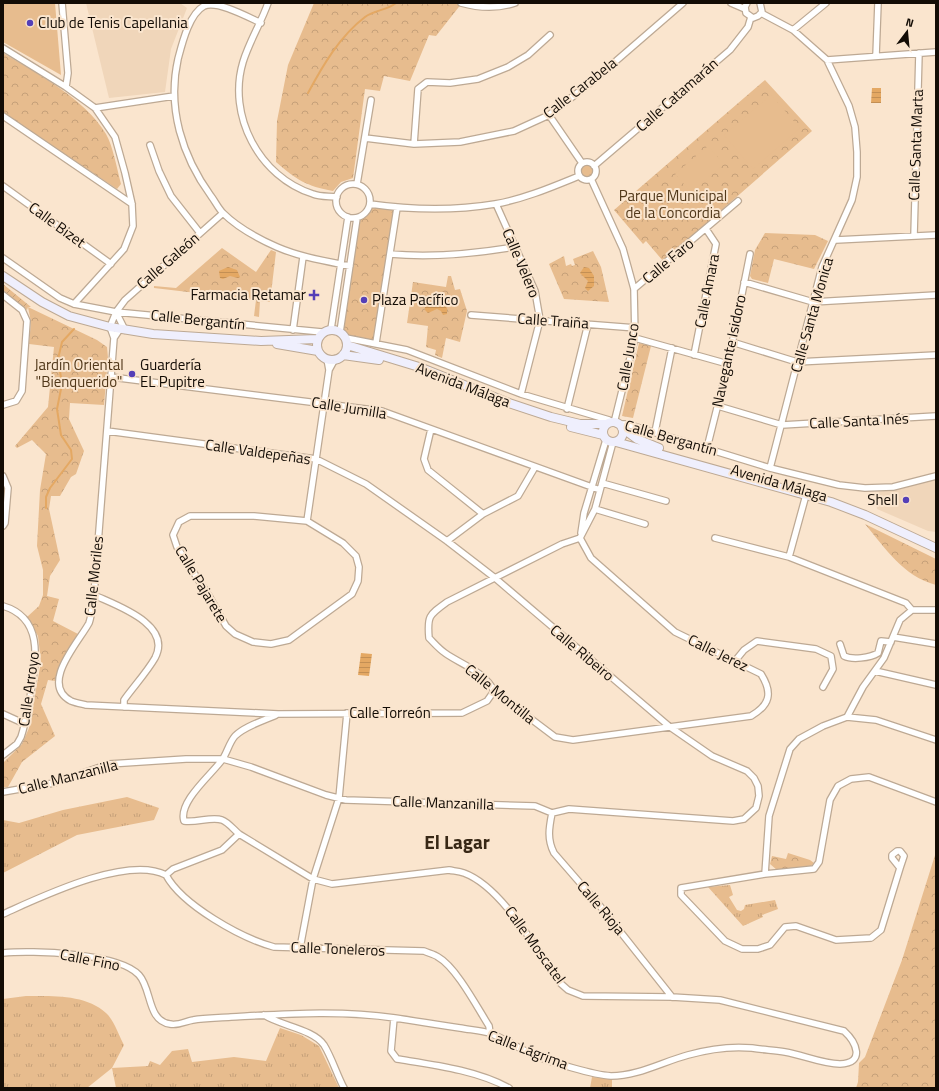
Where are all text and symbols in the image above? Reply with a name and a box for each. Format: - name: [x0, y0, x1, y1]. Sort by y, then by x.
- place label: Club de Tenis Capellania: [38, 11, 188, 34]
- north arrow: [887, 12, 927, 52]
- text: N: [904, 14, 916, 31]
- marker: Club de Tenis Capellania: [25, 18, 35, 28]
- street label: Calle Carabela: [538, 51, 622, 124]
- street label: Calle Catamarán: [630, 52, 723, 137]
- street label: Calle Santa Marta: [902, 88, 929, 201]
- park label: Parque Municipal de la Concordia: [619, 184, 727, 224]
- street label: Calle Bizet: [24, 196, 91, 254]
- street label: Calle Velero: [497, 225, 546, 301]
- street label: Calle Galeón: [131, 227, 204, 295]
- street label: Calle Faro: [637, 232, 699, 289]
- street label: Calle Amara: [688, 251, 725, 330]
- street label: Calle Santa Monica: [784, 254, 839, 375]
- place label: Farmacia Retamar: [191, 283, 306, 306]
- place label: Plaza Pacífico: [372, 288, 458, 311]
- marker: Farmacia Retamar: [309, 290, 319, 300]
- street label: Navegante Isidoro: [705, 292, 752, 409]
- marker: Plaza Pacífico: [359, 295, 369, 305]
- street label: Calle Bergantín: [149, 303, 247, 336]
- street label: Calle Traiña: [516, 307, 590, 335]
- street label: Calle Junco: [610, 321, 645, 393]
- park label: Jardín Oriental "Bienquerido": [34, 353, 124, 393]
- place label: Guardería EL Pupitre: [140, 353, 205, 393]
- street label: Avenida Málaga: [412, 356, 514, 413]
- marker: Guardería EL Pupitre: [127, 369, 137, 379]
- street label: Calle Jumilla: [310, 390, 389, 425]
- street label: Calle Santa Inés: [809, 406, 909, 435]
- street label: Calle Bergantín: [622, 413, 720, 462]
- street label: Calle Valdepeñas: [204, 433, 312, 470]
- street label: Avenida Málaga: [728, 458, 831, 507]
- place label: Shell: [867, 488, 898, 511]
- marker: Shell: [901, 495, 911, 505]
- street label: Calle Moriles: [78, 535, 109, 617]
- street label: Calle Pajarete: [169, 541, 233, 627]
- street label: Calle Ribeiro: [545, 619, 620, 686]
- street label: Calle Jerez: [684, 628, 753, 677]
- street label: Calle Arroyo: [12, 650, 45, 728]
- street label: Calle Montilla: [460, 658, 541, 730]
- street label: Calle Torreón: [349, 701, 431, 724]
- street label: Calle Manzanilla: [16, 753, 121, 800]
- street label: Calle Manzanilla: [392, 789, 495, 816]
- district label: El Lagar: [424, 827, 490, 856]
- street label: Calle Rioja: [572, 875, 631, 940]
- street label: Calle Moscatel: [499, 901, 572, 988]
- street label: Calle Toneleros: [290, 935, 386, 962]
- street label: Calle Fino: [58, 942, 122, 977]
- street label: Calle Lágrima: [485, 1024, 572, 1076]

